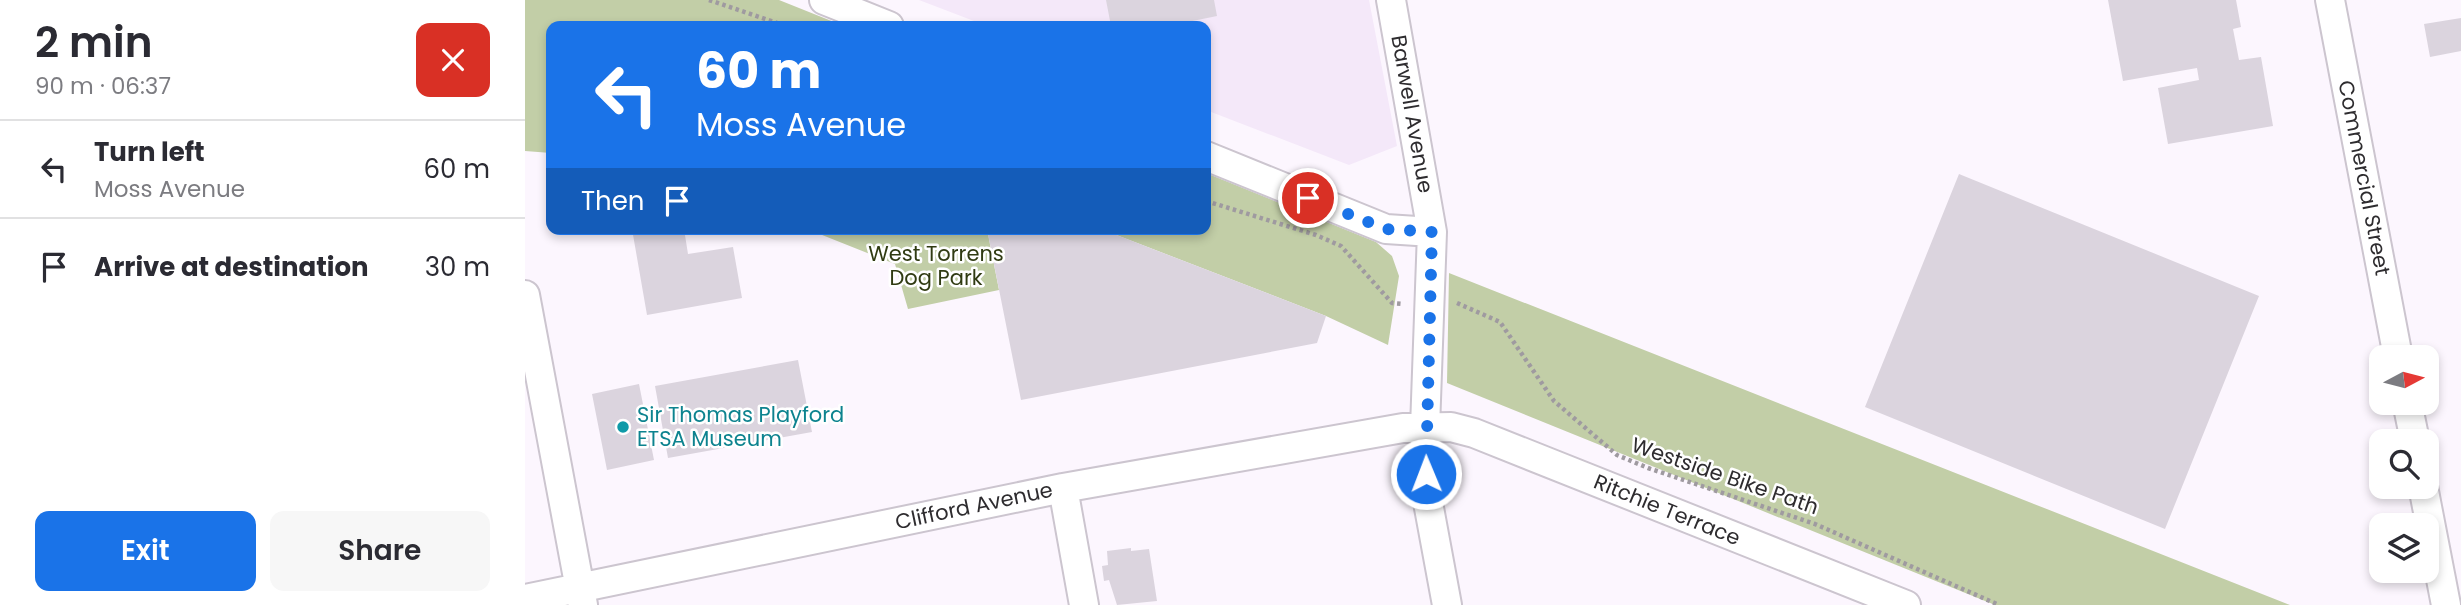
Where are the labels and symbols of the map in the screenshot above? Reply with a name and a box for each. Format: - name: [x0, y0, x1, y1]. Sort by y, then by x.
- street label: Barwell Avenue: [1384, 33, 1441, 195]
- street label: Commercial Street: [2331, 78, 2398, 278]
- pin: [1278, 168, 1338, 228]
- park label: West Torrens Dog Park: [868, 239, 1004, 292]
- north arrow: [2369, 345, 2439, 415]
- place label: Sir Thomas Playford ETSA Museum: [637, 400, 844, 453]
- marker: Sir Thomas Playford ETSA Museum: [615, 419, 631, 435]
- street label: Westside Bike Path: [1628, 430, 1823, 521]
- position arrow: [1389, 437, 1463, 511]
- street label: Ritchie Terrace: [1590, 467, 1745, 552]
- street label: Clifford Avenue: [892, 475, 1055, 536]

